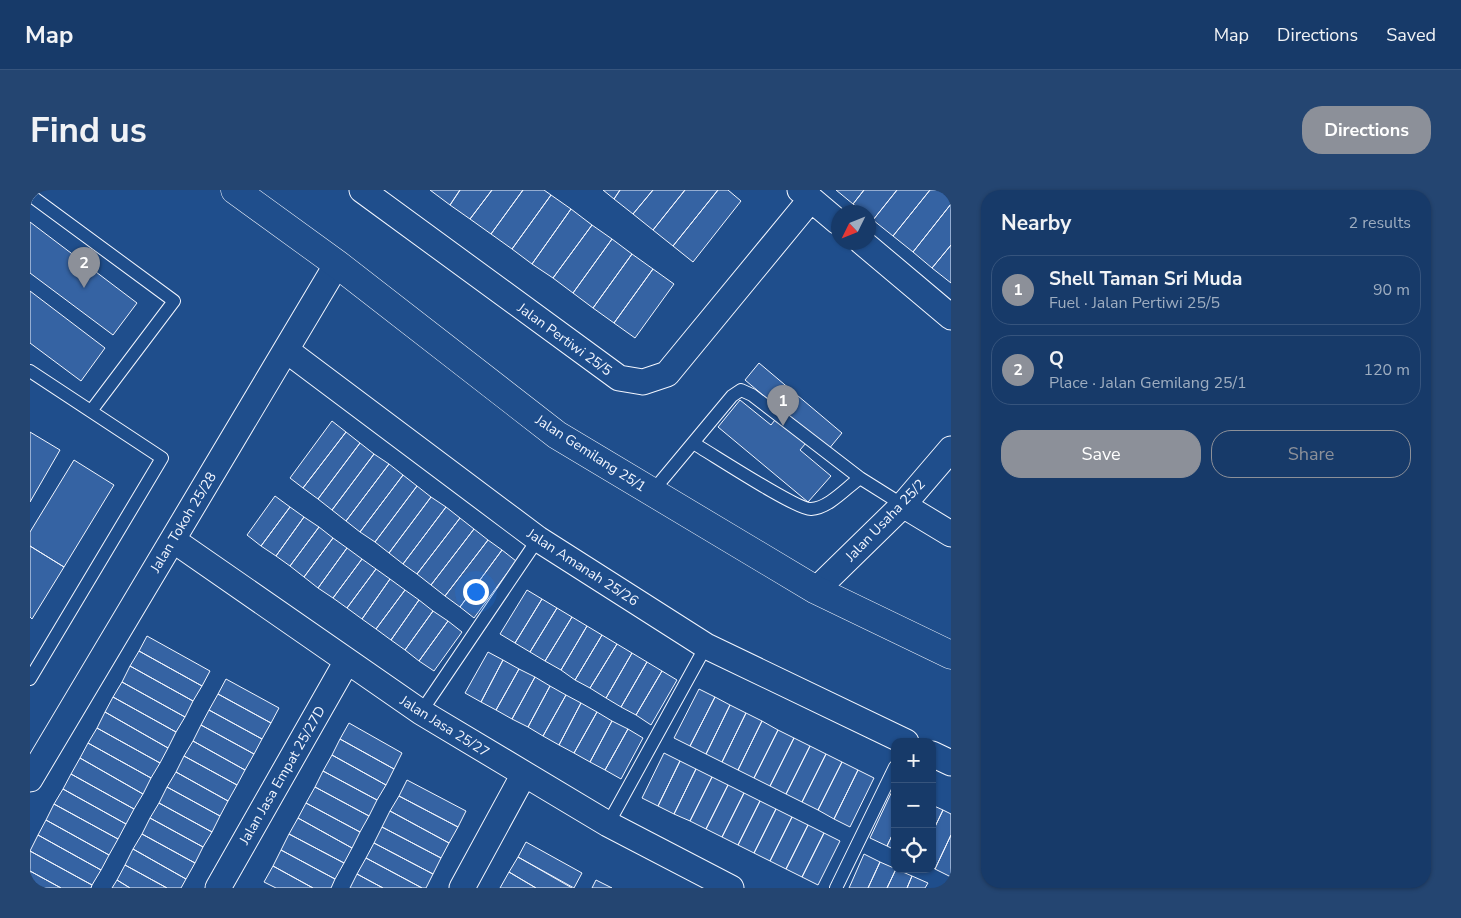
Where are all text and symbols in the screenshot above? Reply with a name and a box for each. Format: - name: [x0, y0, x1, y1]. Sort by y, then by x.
- text: Map: [25, 19, 73, 51]
- text: Map: [1214, 23, 1249, 47]
- text: Directions: [1277, 23, 1358, 47]
- text: Saved: [1386, 23, 1436, 47]
- button: Directions: [1302, 106, 1431, 154]
- text: Find us: [30, 107, 147, 154]
- north arrow: [831, 205, 876, 250]
- text: Nearby: [1001, 209, 1071, 237]
- text: 2 results: [1349, 212, 1411, 234]
- pin: 2: [68, 247, 100, 288]
- text: Shell Taman Sri Muda: [1049, 266, 1242, 292]
- text: 1: [1013, 279, 1023, 301]
- text: 90 m: [1373, 279, 1410, 301]
- text: Fuel · Jalan Pertiwi 25/5: [1049, 292, 1220, 314]
- street label: Jalan Pertiwi 25/5: [513, 298, 616, 380]
- text: Q: [1049, 346, 1064, 372]
- text: 2: [1013, 359, 1023, 381]
- text: 120 m: [1363, 359, 1410, 381]
- text: Place · Jalan Gemilang 25/1: [1049, 372, 1247, 394]
- pin: 1: [767, 385, 799, 426]
- street label: Jalan Gemilang 25/1: [531, 410, 650, 496]
- button: Save: [1001, 430, 1201, 478]
- button: Share: [1211, 430, 1411, 478]
- street label: Jalan Tokoh 25/28: [145, 469, 221, 577]
- street label: Jalan Usaha 25/2: [840, 475, 930, 566]
- street label: Jalan Amanah 25/26: [523, 524, 642, 611]
- your location: [463, 579, 489, 605]
- street label: Jalan Jasa 25/27: [395, 691, 493, 762]
- street label: Jalan Jasa Empat 25/27D: [234, 703, 330, 849]
- map controls: [891, 738, 936, 873]
- button: +: [891, 738, 936, 783]
- button: −: [891, 783, 936, 828]
- button: locate: [891, 828, 936, 873]

